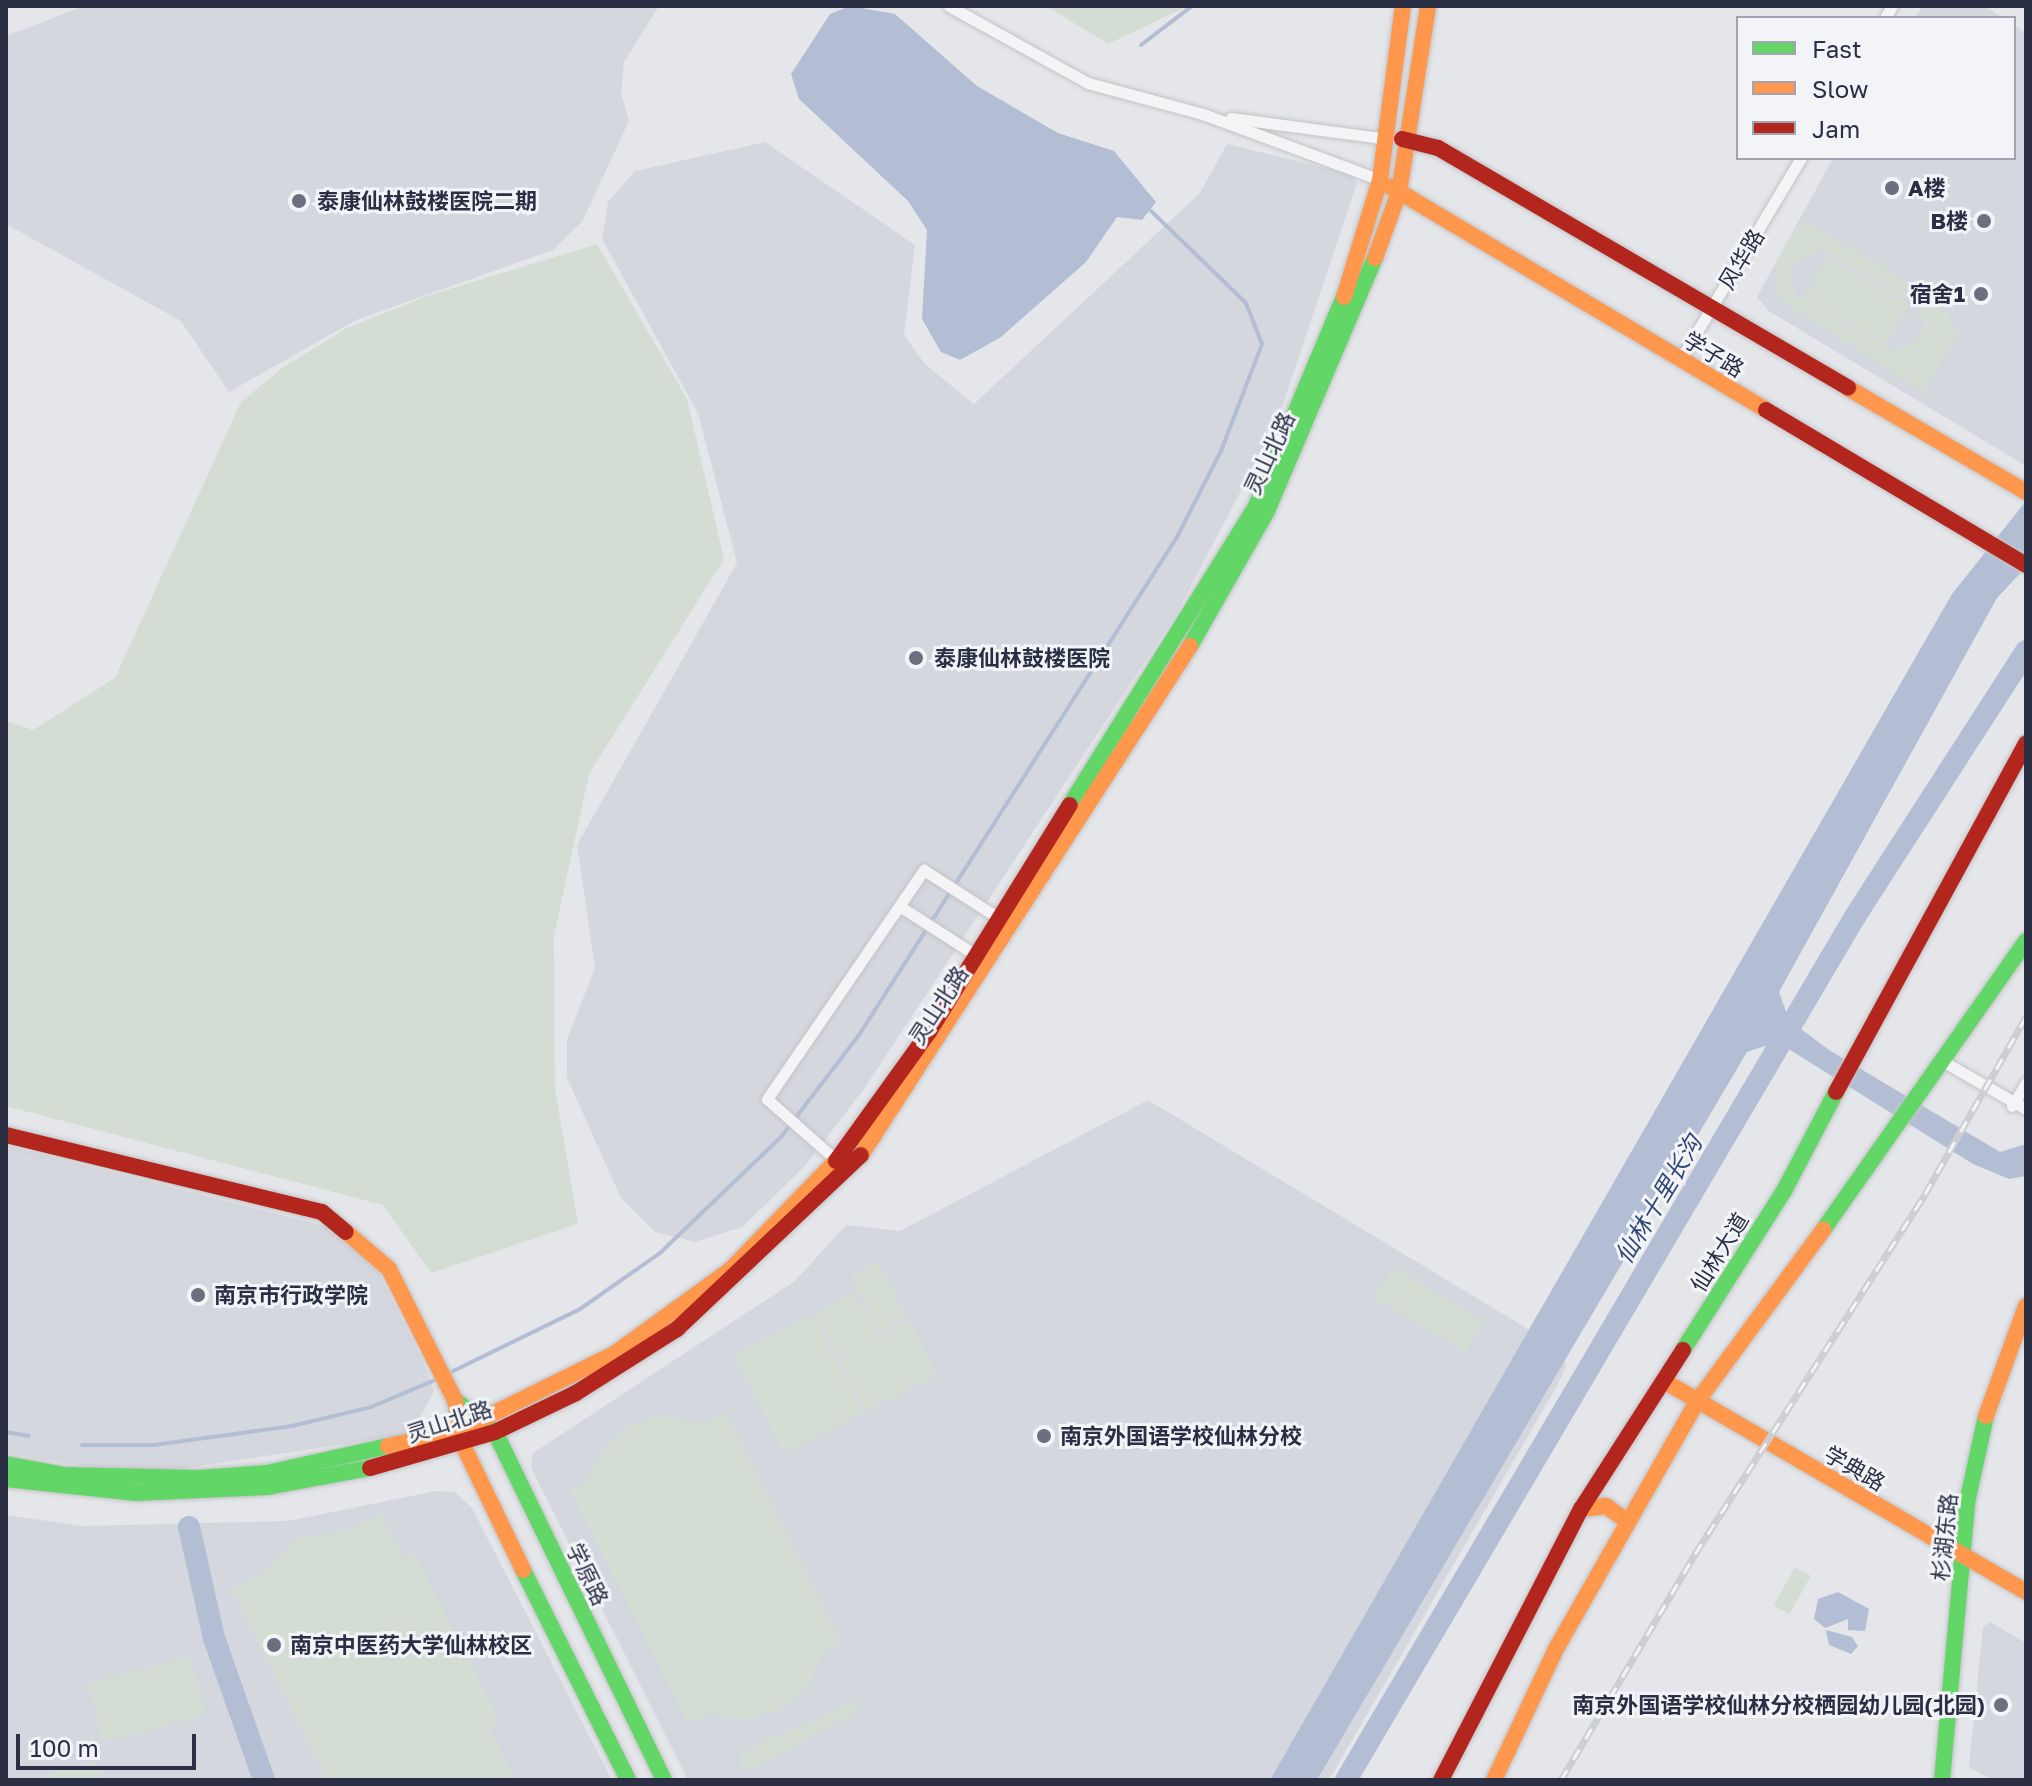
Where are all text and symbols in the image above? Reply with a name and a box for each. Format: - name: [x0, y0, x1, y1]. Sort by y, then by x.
- legend: [1736, 16, 2016, 160]
- text: Fast: [1812, 34, 1862, 63]
- text: Slow: [1812, 74, 1868, 103]
- text: Jam: [1812, 114, 1860, 143]
- place label: A楼: [1908, 175, 1946, 201]
- marker: A楼: [1883, 179, 1901, 197]
- place label: 泰康仙林鼓楼医院二期: [317, 188, 537, 214]
- marker: 泰康仙林鼓楼医院二期: [288, 190, 310, 212]
- place label: B楼: [1930, 208, 1968, 234]
- marker: B楼: [1975, 212, 1993, 230]
- street label: 风华路: [1713, 224, 1769, 294]
- place label: 宿舍1: [1910, 281, 1965, 307]
- marker: 宿舍1: [1972, 285, 1990, 303]
- street label: 学子路: [1679, 326, 1749, 382]
- street label: 灵山北路: [1238, 408, 1300, 498]
- place label: 泰康仙林鼓楼医院: [934, 645, 1110, 671]
- marker: 泰康仙林鼓楼医院: [905, 647, 927, 669]
- street label: 灵山北路: [903, 961, 973, 1049]
- water label: 仙林十里长沟: [1609, 1130, 1707, 1268]
- street label: 仙林大道: [1684, 1208, 1754, 1296]
- place label: 南京市行政学院: [214, 1282, 368, 1308]
- marker: 南京市行政学院: [189, 1286, 207, 1304]
- street label: 灵山北路: [403, 1395, 495, 1447]
- place label: 南京外国语学校仙林分校: [1060, 1423, 1302, 1449]
- marker: 南京外国语学校仙林分校: [1035, 1427, 1053, 1445]
- street label: 学典路: [1820, 1440, 1890, 1496]
- street label: 杉湖东路: [1926, 1492, 1962, 1582]
- street label: 学原路: [562, 1539, 614, 1609]
- place label: 南京中医药大学仙林校区: [290, 1632, 532, 1658]
- marker: 南京中医药大学仙林校区: [265, 1636, 283, 1654]
- place label: 南京外国语学校仙林分校栖园幼儿园(北园): [1572, 1692, 1985, 1718]
- marker: 南京外国语学校仙林分校栖园幼儿园(北园): [1992, 1696, 2010, 1714]
- scale bar: [20, 1718, 200, 1768]
- text: 100 m: [30, 1733, 99, 1762]

